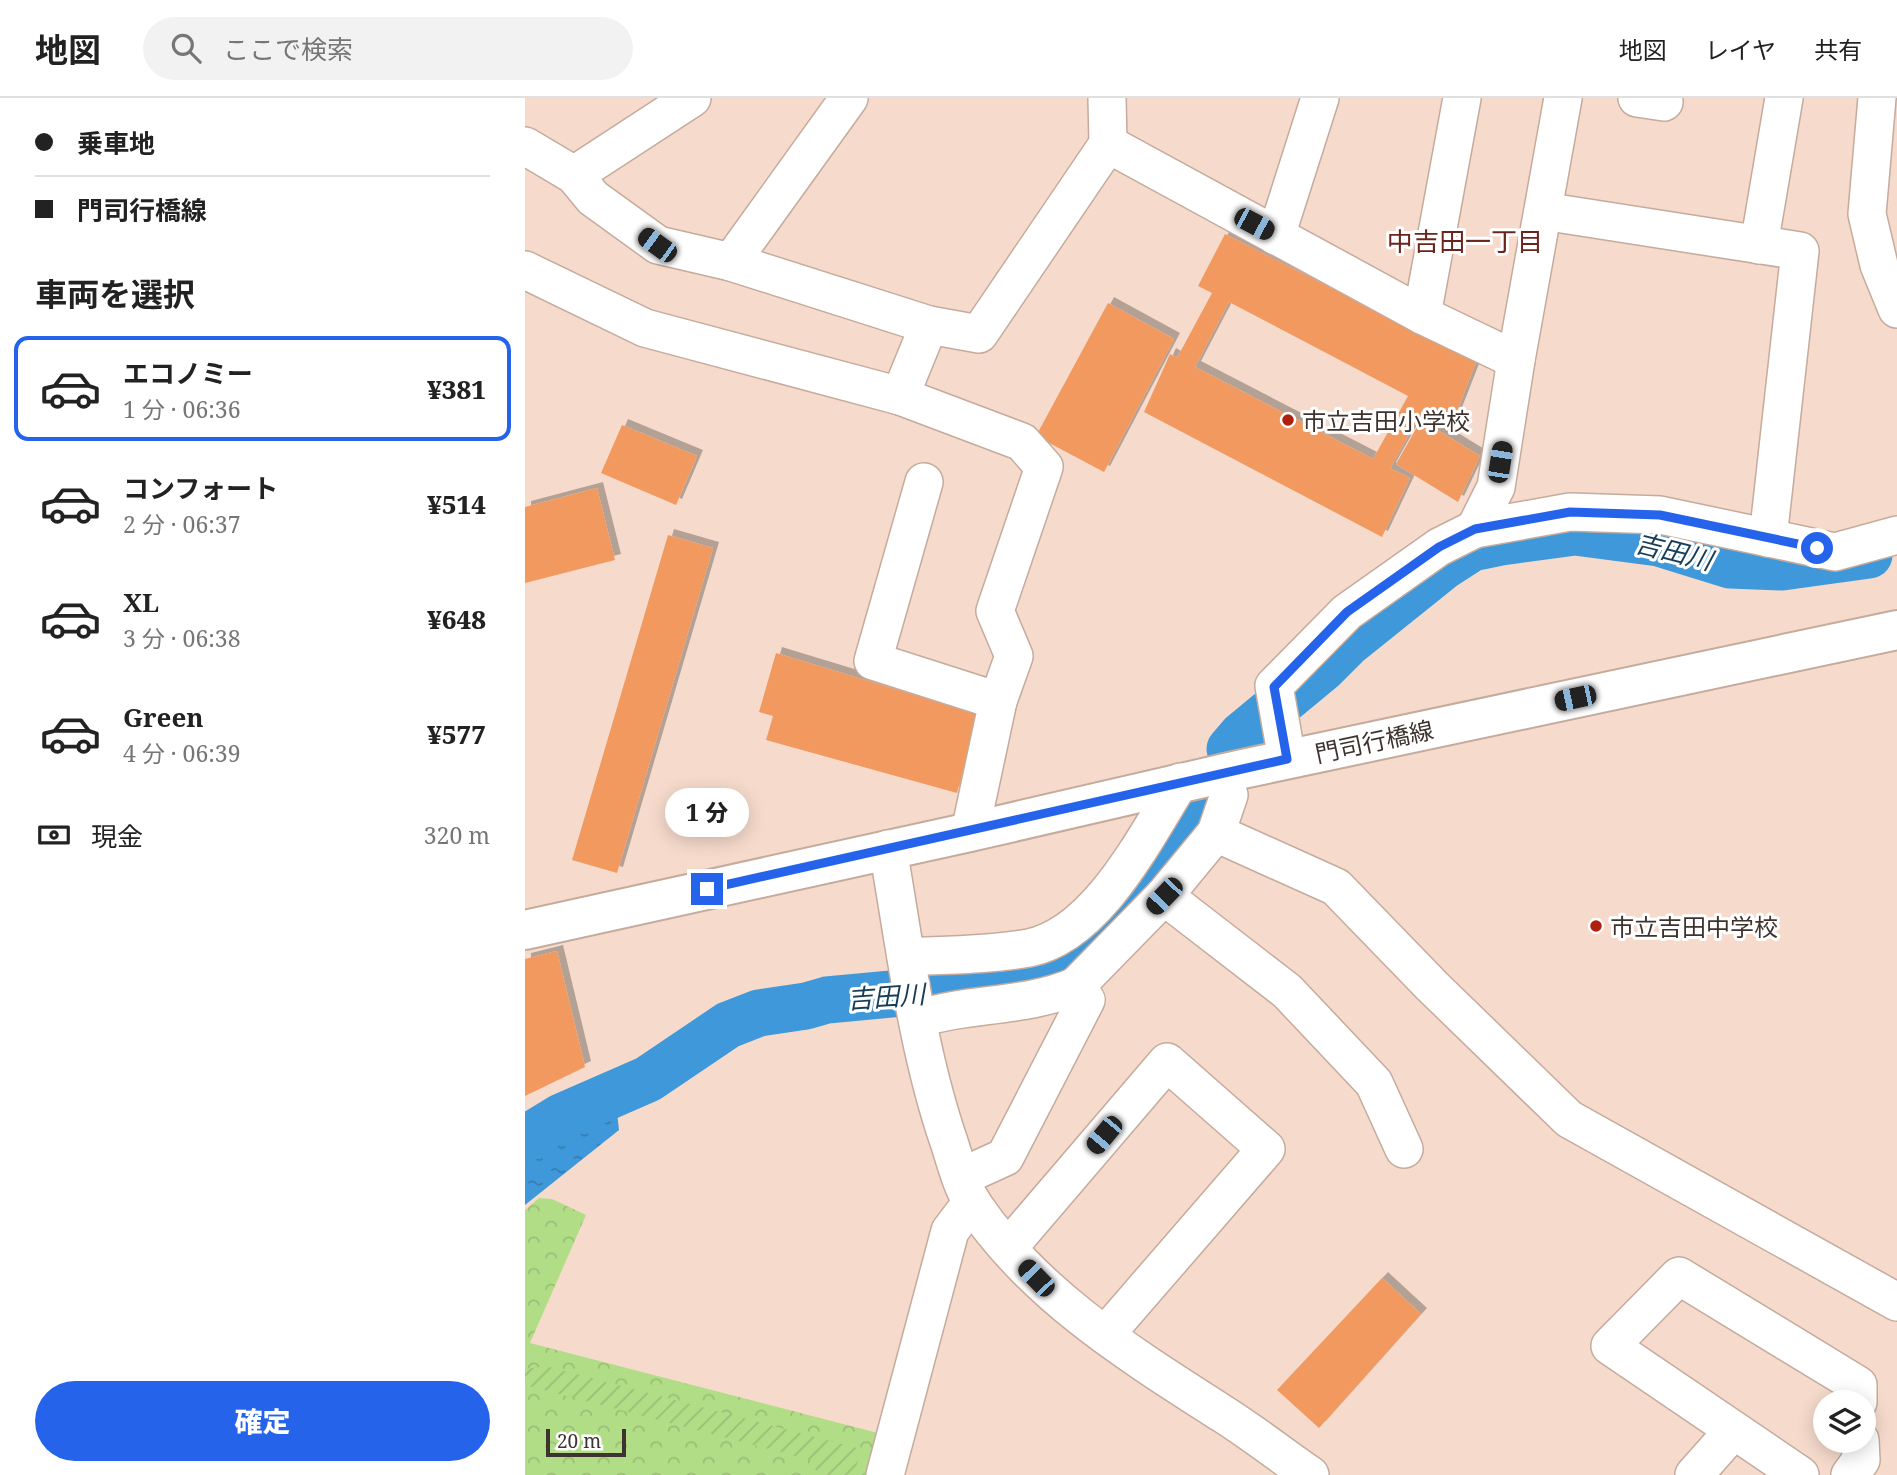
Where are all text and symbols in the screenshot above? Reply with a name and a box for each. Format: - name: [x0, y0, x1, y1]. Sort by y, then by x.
- search box: [143, 17, 633, 80]
- text: 地図: [35, 27, 101, 72]
- icon: search: [167, 29, 205, 67]
- text: ここで検索: [223, 31, 353, 67]
- text: 地図: [1619, 33, 1667, 66]
- text: レイヤ: [1705, 33, 1776, 66]
- text: 共有: [1814, 33, 1862, 66]
- text: 乗車地: [77, 125, 155, 161]
- text: 門司行橋線: [77, 192, 207, 228]
- car: [1231, 205, 1278, 243]
- district label: 中吉田一丁目: [1387, 223, 1543, 259]
- car: [634, 224, 681, 266]
- text: 車両を選択: [35, 272, 195, 315]
- text: エコノミー: [123, 355, 253, 391]
- icon: car: [39, 357, 102, 420]
- text: ¥381: [427, 371, 486, 407]
- text: 1 分 · 06:36: [123, 393, 241, 425]
- place label: 市立吉田小学校: [1302, 404, 1470, 437]
- marker: 市立吉田小学校: [1280, 412, 1296, 428]
- car: [1487, 440, 1514, 484]
- text: コンフォート: [123, 470, 278, 506]
- icon: car: [39, 472, 102, 535]
- text: ¥514: [427, 486, 486, 522]
- text: 2 分 · 06:37: [123, 508, 241, 540]
- water label: 吉田川: [1632, 524, 1719, 579]
- route start: [1801, 532, 1833, 564]
- text: XL: [123, 584, 159, 620]
- icon: car: [39, 587, 102, 650]
- text: ¥648: [427, 601, 486, 637]
- text: 3 分 · 06:38: [123, 622, 241, 654]
- car: [1553, 683, 1598, 713]
- text: Green: [123, 699, 204, 735]
- icon: car: [39, 702, 102, 765]
- street label: 門司行橋線: [1312, 712, 1436, 770]
- text: ¥577: [427, 716, 486, 752]
- text: 4 分 · 06:39: [123, 737, 241, 769]
- callout: 1 分: [665, 788, 749, 836]
- text: 1 分: [686, 796, 728, 828]
- icon: cash: [35, 816, 73, 854]
- text: 現金: [91, 818, 143, 854]
- text: 320 m: [424, 819, 490, 851]
- route end: [691, 873, 723, 905]
- car: [1142, 874, 1187, 918]
- place label: 市立吉田中学校: [1610, 910, 1778, 943]
- marker: 市立吉田中学校: [1588, 918, 1604, 934]
- water label: 吉田川: [846, 975, 929, 1017]
- car: [1083, 1112, 1126, 1158]
- car: [1014, 1256, 1059, 1300]
- button: 確定: [35, 1381, 490, 1461]
- map controls: [1813, 1390, 1876, 1453]
- button: layers: [1813, 1390, 1876, 1453]
- scale bar: [546, 1426, 627, 1458]
- text: 20 m: [557, 1428, 601, 1454]

